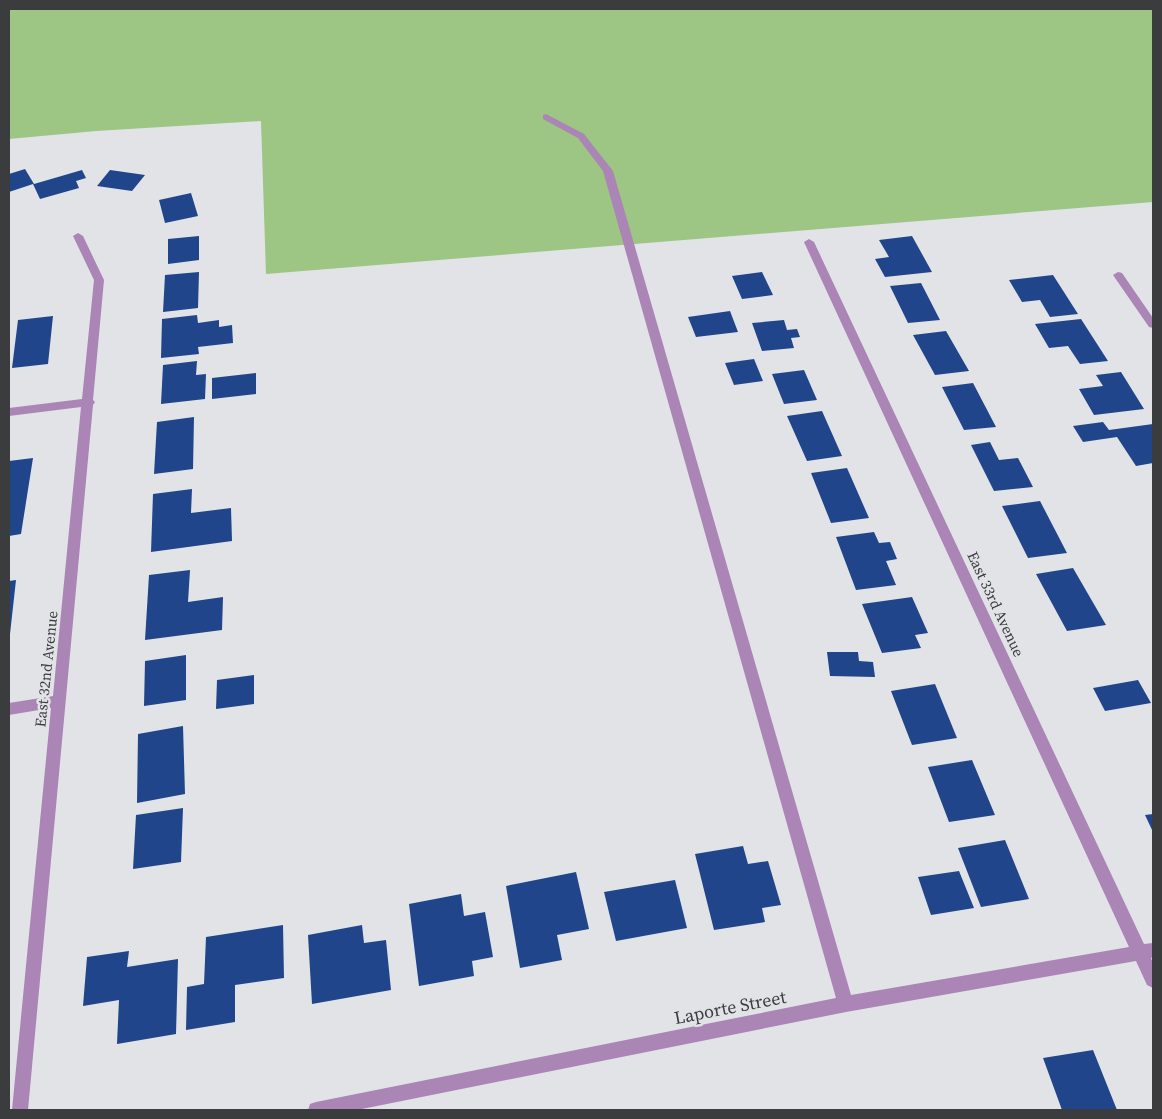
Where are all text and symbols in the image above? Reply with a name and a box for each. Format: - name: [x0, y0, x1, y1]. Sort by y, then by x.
- street label: East 33rd Avenue: [962, 548, 1030, 660]
- street label: East 32nd Avenue: [29, 609, 63, 728]
- street label: Laporte Street: [672, 984, 788, 1030]

